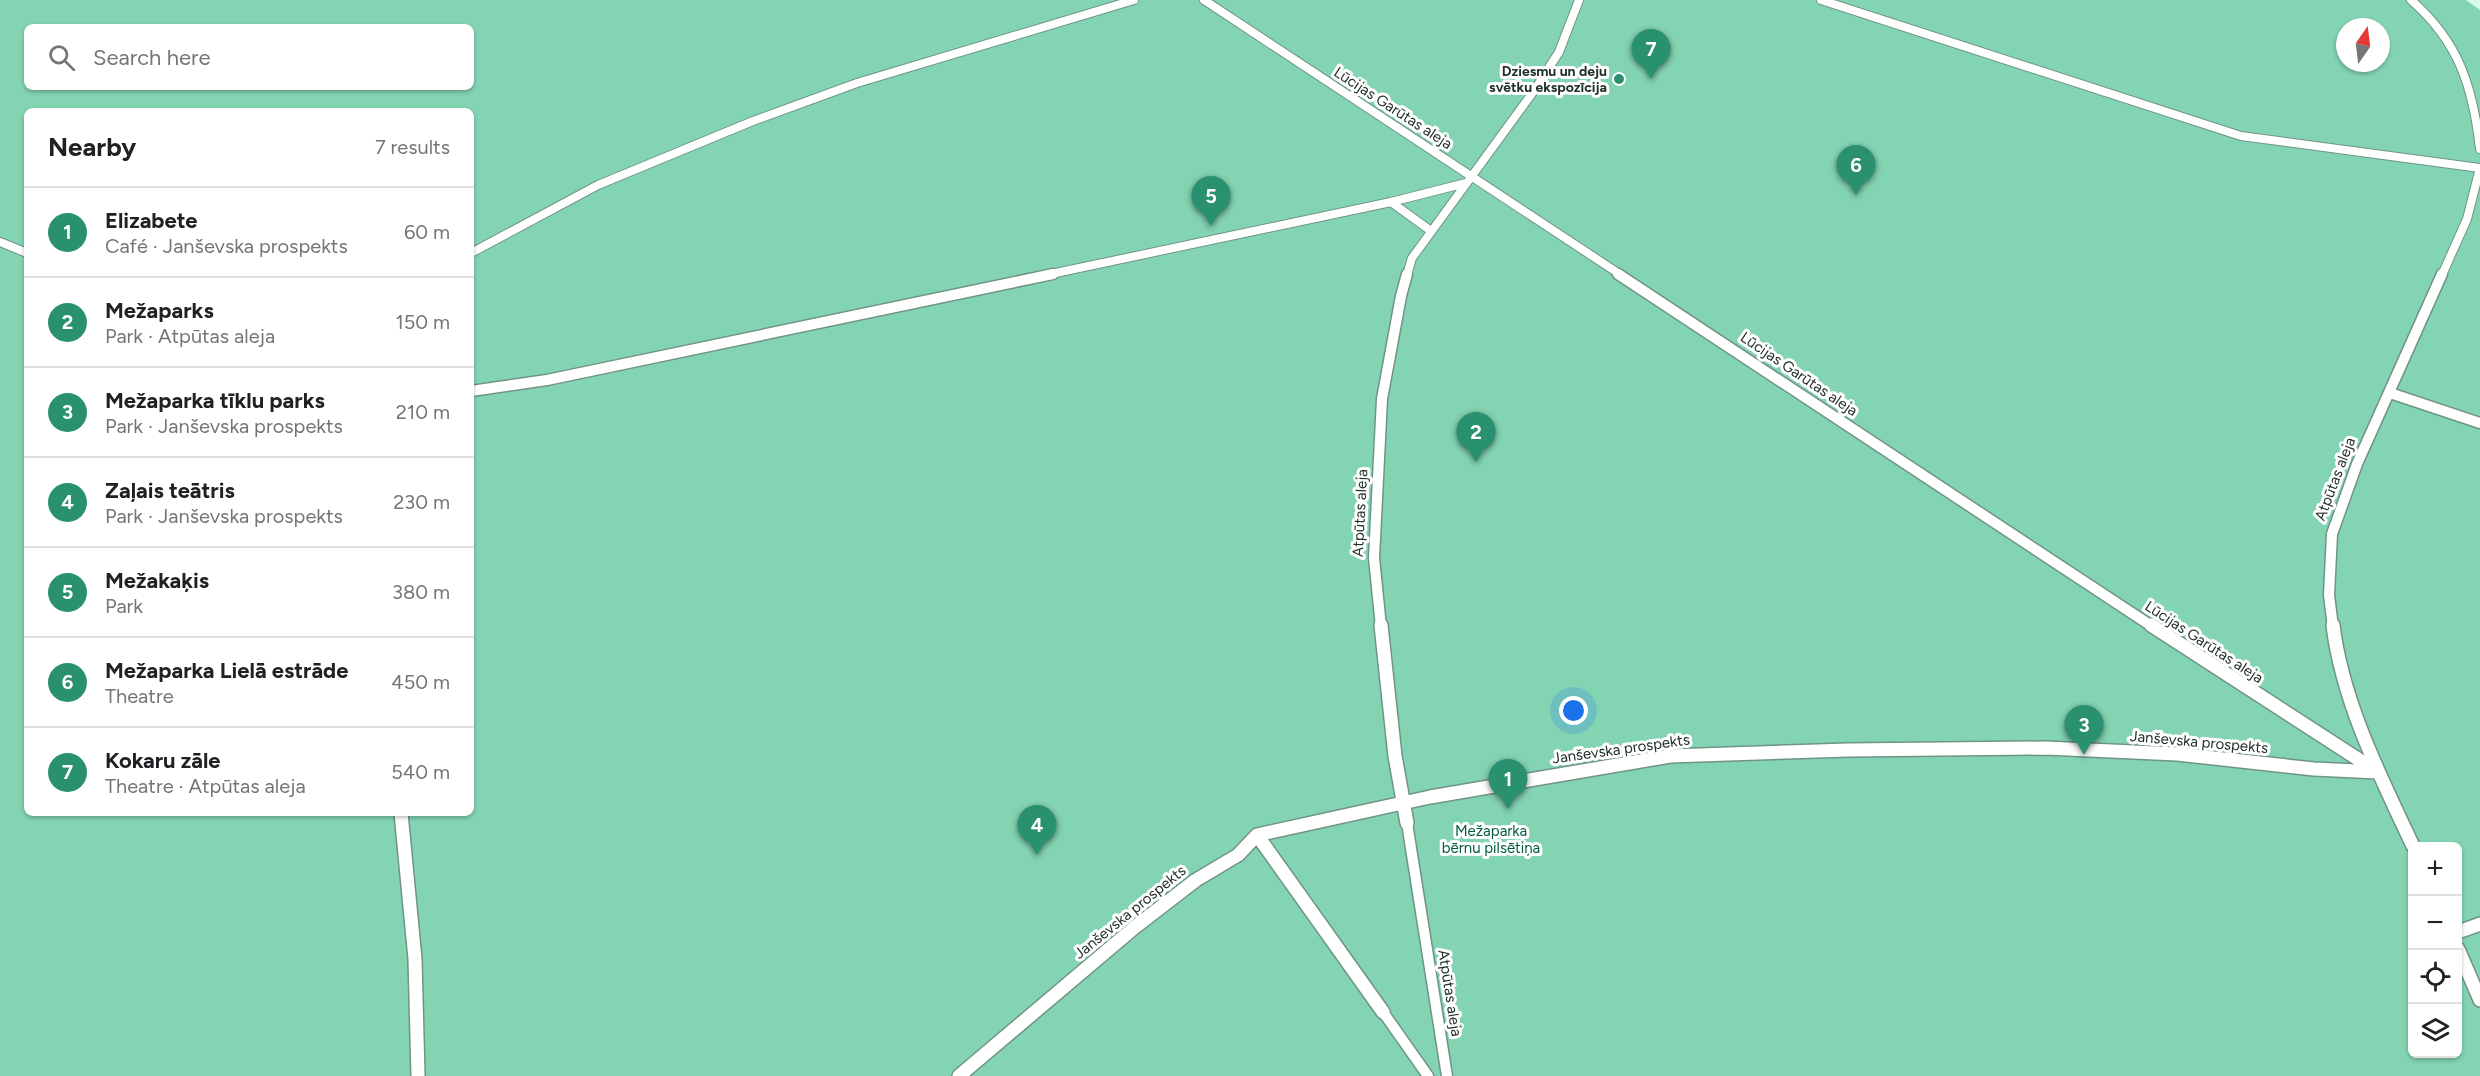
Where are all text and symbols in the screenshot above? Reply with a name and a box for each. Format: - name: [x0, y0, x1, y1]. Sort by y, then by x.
- north arrow: [2336, 18, 2390, 72]
- search box: [24, 24, 474, 90]
- pin: 7: [1632, 29, 1670, 79]
- icon: search: [45, 41, 78, 74]
- text: Search here: [93, 44, 211, 71]
- street label: Lūcijas Garūtas aleja: [1330, 63, 1456, 153]
- place label: Dziesmu un deju svētku ekspozīcija: [1489, 63, 1607, 96]
- marker: Dziesmu un deju svētku ekspozīcija: [1612, 72, 1626, 86]
- text: Nearby: [48, 131, 136, 163]
- text: 7 results: [375, 135, 450, 159]
- pin: 6: [1836, 146, 1876, 195]
- pin: 5: [1192, 176, 1230, 226]
- text: Elizabete: [105, 207, 198, 234]
- text: 1: [63, 220, 72, 244]
- text: 60 m: [404, 220, 450, 244]
- text: Café · Janševska prospekts: [105, 234, 348, 258]
- text: Mežaparks: [105, 297, 214, 324]
- text: 2: [62, 310, 73, 334]
- text: 150 m: [395, 310, 450, 334]
- text: Park · Atpūtas aleja: [105, 324, 275, 348]
- street label: Lūcijas Garūtas aleja: [1737, 328, 1861, 420]
- text: Mežaparka tīklu parks: [105, 387, 325, 414]
- text: 3: [62, 400, 73, 424]
- text: 210 m: [396, 400, 450, 424]
- pin: 2: [1456, 412, 1496, 462]
- text: Park · Janševska prospekts: [105, 414, 343, 438]
- street label: Atpūtas aleja: [2311, 435, 2359, 523]
- street label: Atpūtas aleja: [1349, 469, 1371, 557]
- text: Zaļais teātris: [105, 477, 235, 504]
- text: 4: [61, 490, 74, 514]
- text: 230 m: [393, 490, 450, 514]
- text: Park · Janševska prospekts: [105, 504, 343, 528]
- text: Mežakaķis: [105, 567, 209, 594]
- text: 5: [62, 580, 73, 604]
- text: 380 m: [392, 580, 450, 604]
- text: Park: [105, 594, 143, 618]
- street label: Lūcijas Garūtas aleja: [2141, 597, 2267, 687]
- text: Mežaparka Lielā estrāde: [105, 657, 348, 684]
- text: 6: [62, 670, 73, 694]
- text: 450 m: [391, 670, 450, 694]
- text: Theatre: [105, 684, 174, 708]
- your location: [1559, 696, 1588, 725]
- pin: 3: [2064, 706, 2104, 755]
- street label: Janševska prospekts: [2129, 727, 2269, 757]
- street label: Janševska prospekts: [1551, 730, 1691, 768]
- text: Kokaru zāle: [105, 747, 221, 774]
- text: 7: [62, 760, 73, 784]
- text: 540 m: [391, 760, 450, 784]
- pin: 1: [1488, 760, 1528, 809]
- text: Theatre · Atpūtas aleja: [105, 774, 306, 798]
- pin: 4: [1018, 806, 1056, 855]
- park label: Mežaparka bērnu pilsētiņa: [1442, 822, 1540, 857]
- map controls: [2408, 842, 2462, 1058]
- button: +: [2408, 842, 2462, 896]
- street label: Janševska prospekts: [1070, 861, 1190, 963]
- button: −: [2408, 896, 2462, 950]
- street label: Atpūtas aleja: [1434, 948, 1466, 1038]
- button: locate: [2408, 950, 2462, 1004]
- button: layers: [2408, 1004, 2462, 1058]

